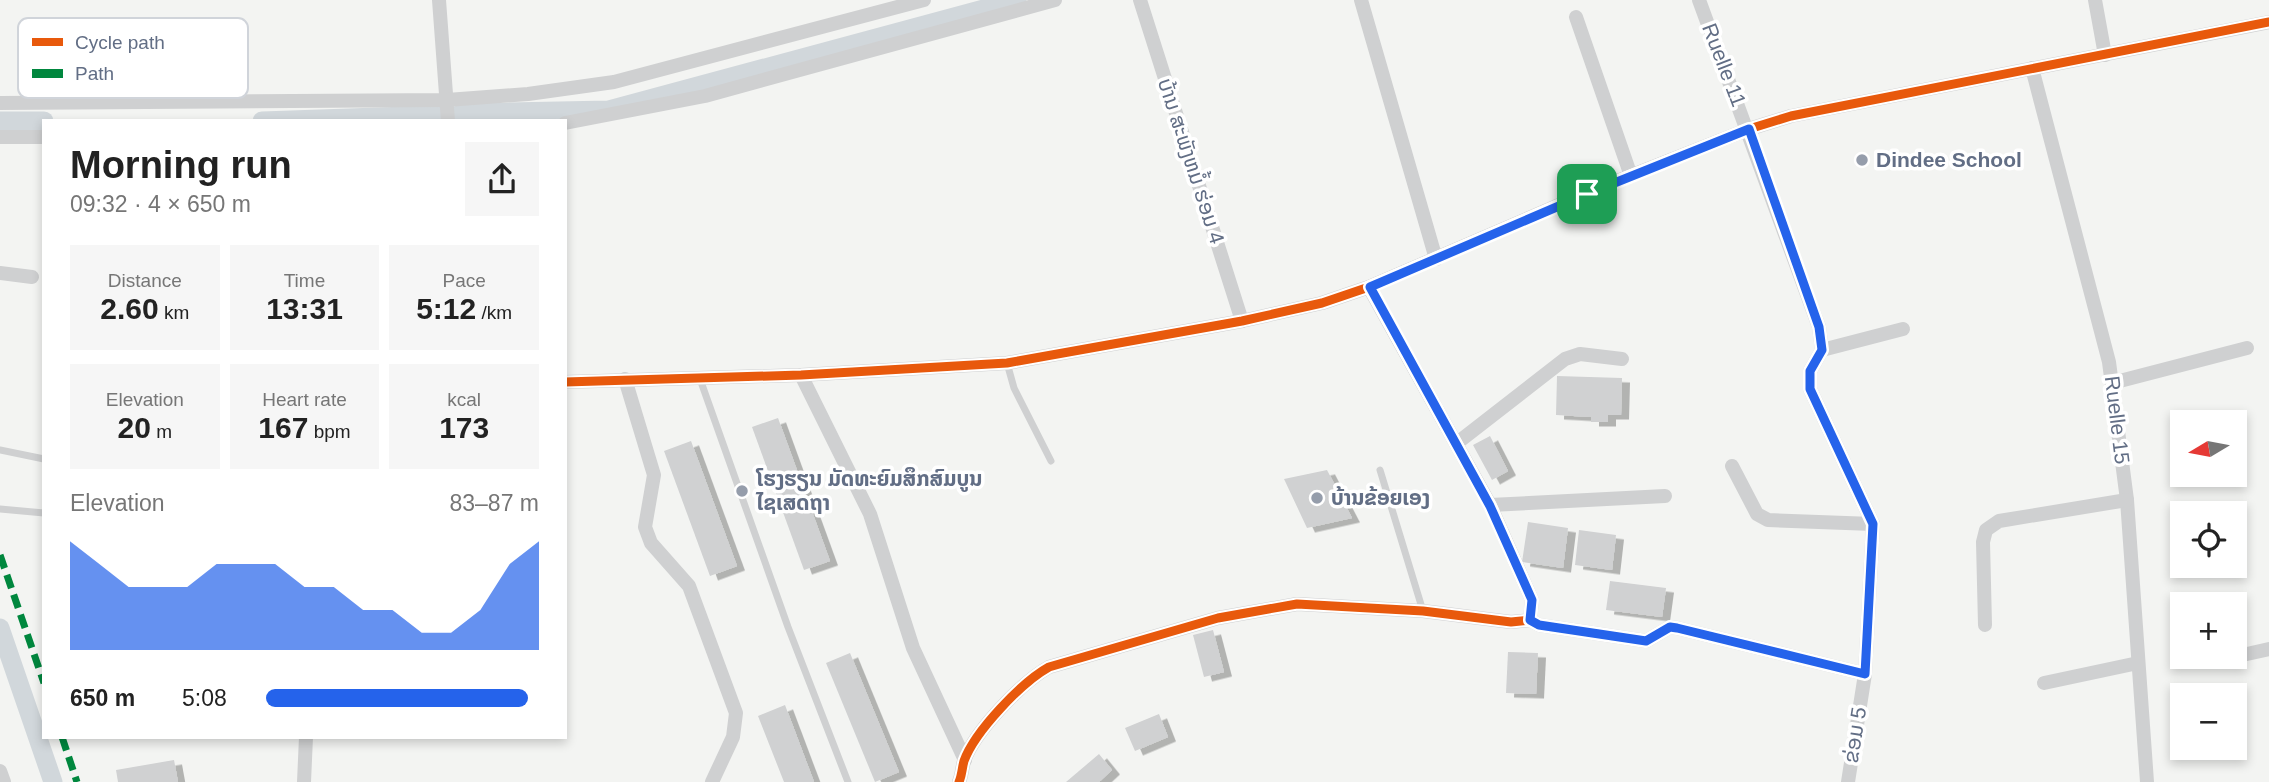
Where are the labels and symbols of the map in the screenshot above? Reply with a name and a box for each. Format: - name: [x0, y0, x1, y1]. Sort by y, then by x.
- legend: [18, 18, 248, 98]
- street label: Ruelle 11: [1698, 20, 1751, 110]
- text: Cycle path: [75, 32, 165, 53]
- text: Path: [75, 63, 114, 84]
- street label: ບ້ານ ສະພັງຫມໍ້ ຮ່ອມ 4: [1154, 74, 1233, 247]
- place label: Dindee School: [1876, 148, 2022, 171]
- marker: Dindee School: [1854, 152, 1870, 168]
- pin: [1557, 164, 1617, 224]
- street label: Ruelle 15: [2101, 375, 2134, 465]
- north arrow: [2170, 410, 2247, 486]
- place label: ໂຮງຮຽນ ມັດທະຍົມສຶກສົມບູນ ໄຊເສດຖາ: [755, 467, 982, 514]
- marker: ໂຮງຮຽນ ມັດທະຍົມສຶກສົມບູນ ໄຊເສດຖາ: [734, 483, 750, 499]
- place label: ບ້ານຂ້ອຍເອງ: [1331, 486, 1430, 509]
- marker: ບ້ານຂ້ອຍເອງ: [1309, 490, 1325, 506]
- street label: ຂ່ອມ 5: [1839, 705, 1870, 765]

